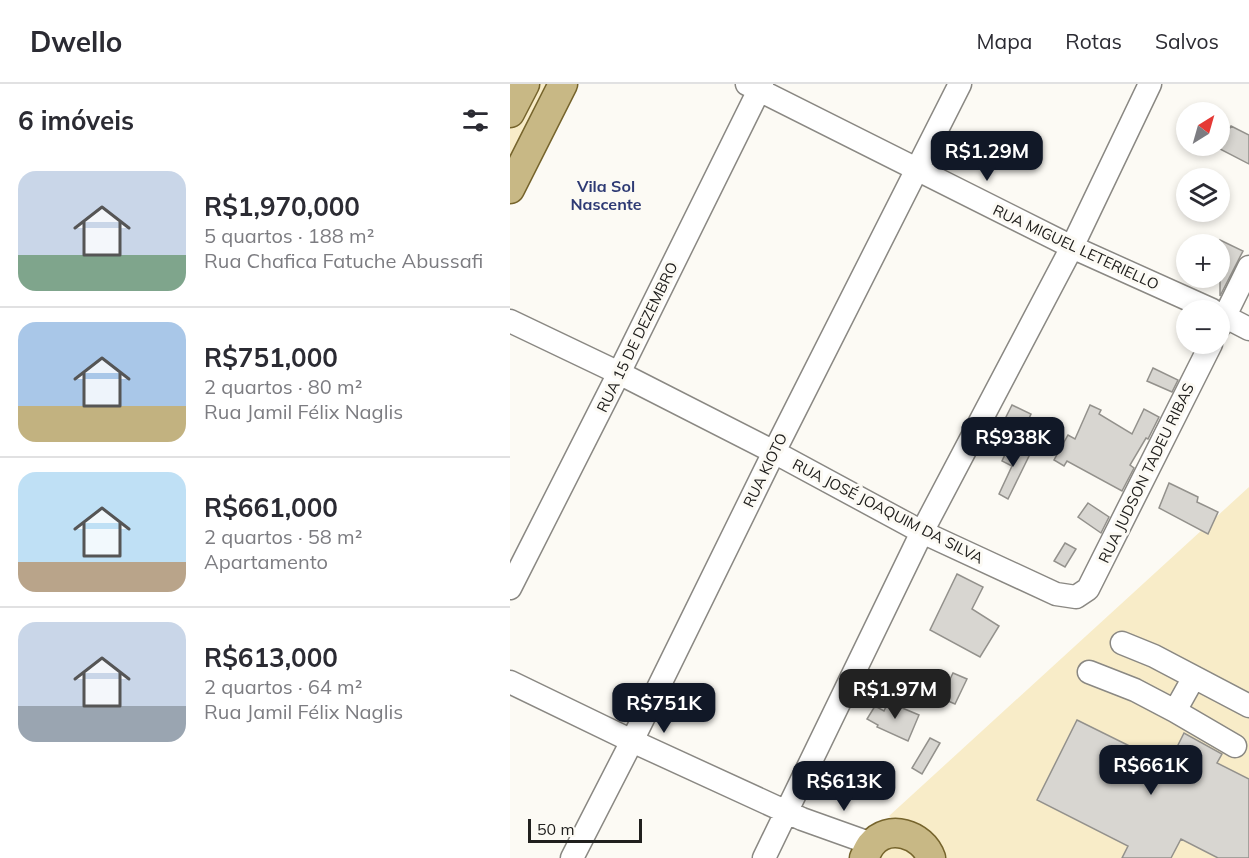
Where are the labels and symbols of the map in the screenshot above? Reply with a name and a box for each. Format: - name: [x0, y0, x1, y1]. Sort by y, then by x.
- north arrow: [1176, 102, 1230, 156]
- pin: R$1.29M: [932, 131, 1042, 182]
- district label: Vila Sol Nascente: [570, 176, 642, 214]
- street label: RUA MIGUEL LETERIELLO: [990, 200, 1162, 294]
- street label: RUA 15 DE DEZEMBRO: [592, 259, 682, 415]
- street label: RUA JUDSON TADEU RIBAS: [1094, 380, 1198, 566]
- pin: R$938K: [964, 417, 1062, 468]
- street label: RUA KIOTO: [739, 430, 791, 510]
- street label: RUA JOSÉ JOAQUIM DA SILVA: [789, 454, 987, 568]
- pin: R$1.97M: [840, 669, 950, 720]
- pin: R$751K: [615, 683, 713, 734]
- pin: R$661K: [1102, 745, 1200, 796]
- pin: R$613K: [795, 761, 893, 812]
- scale bar: [528, 816, 642, 844]

